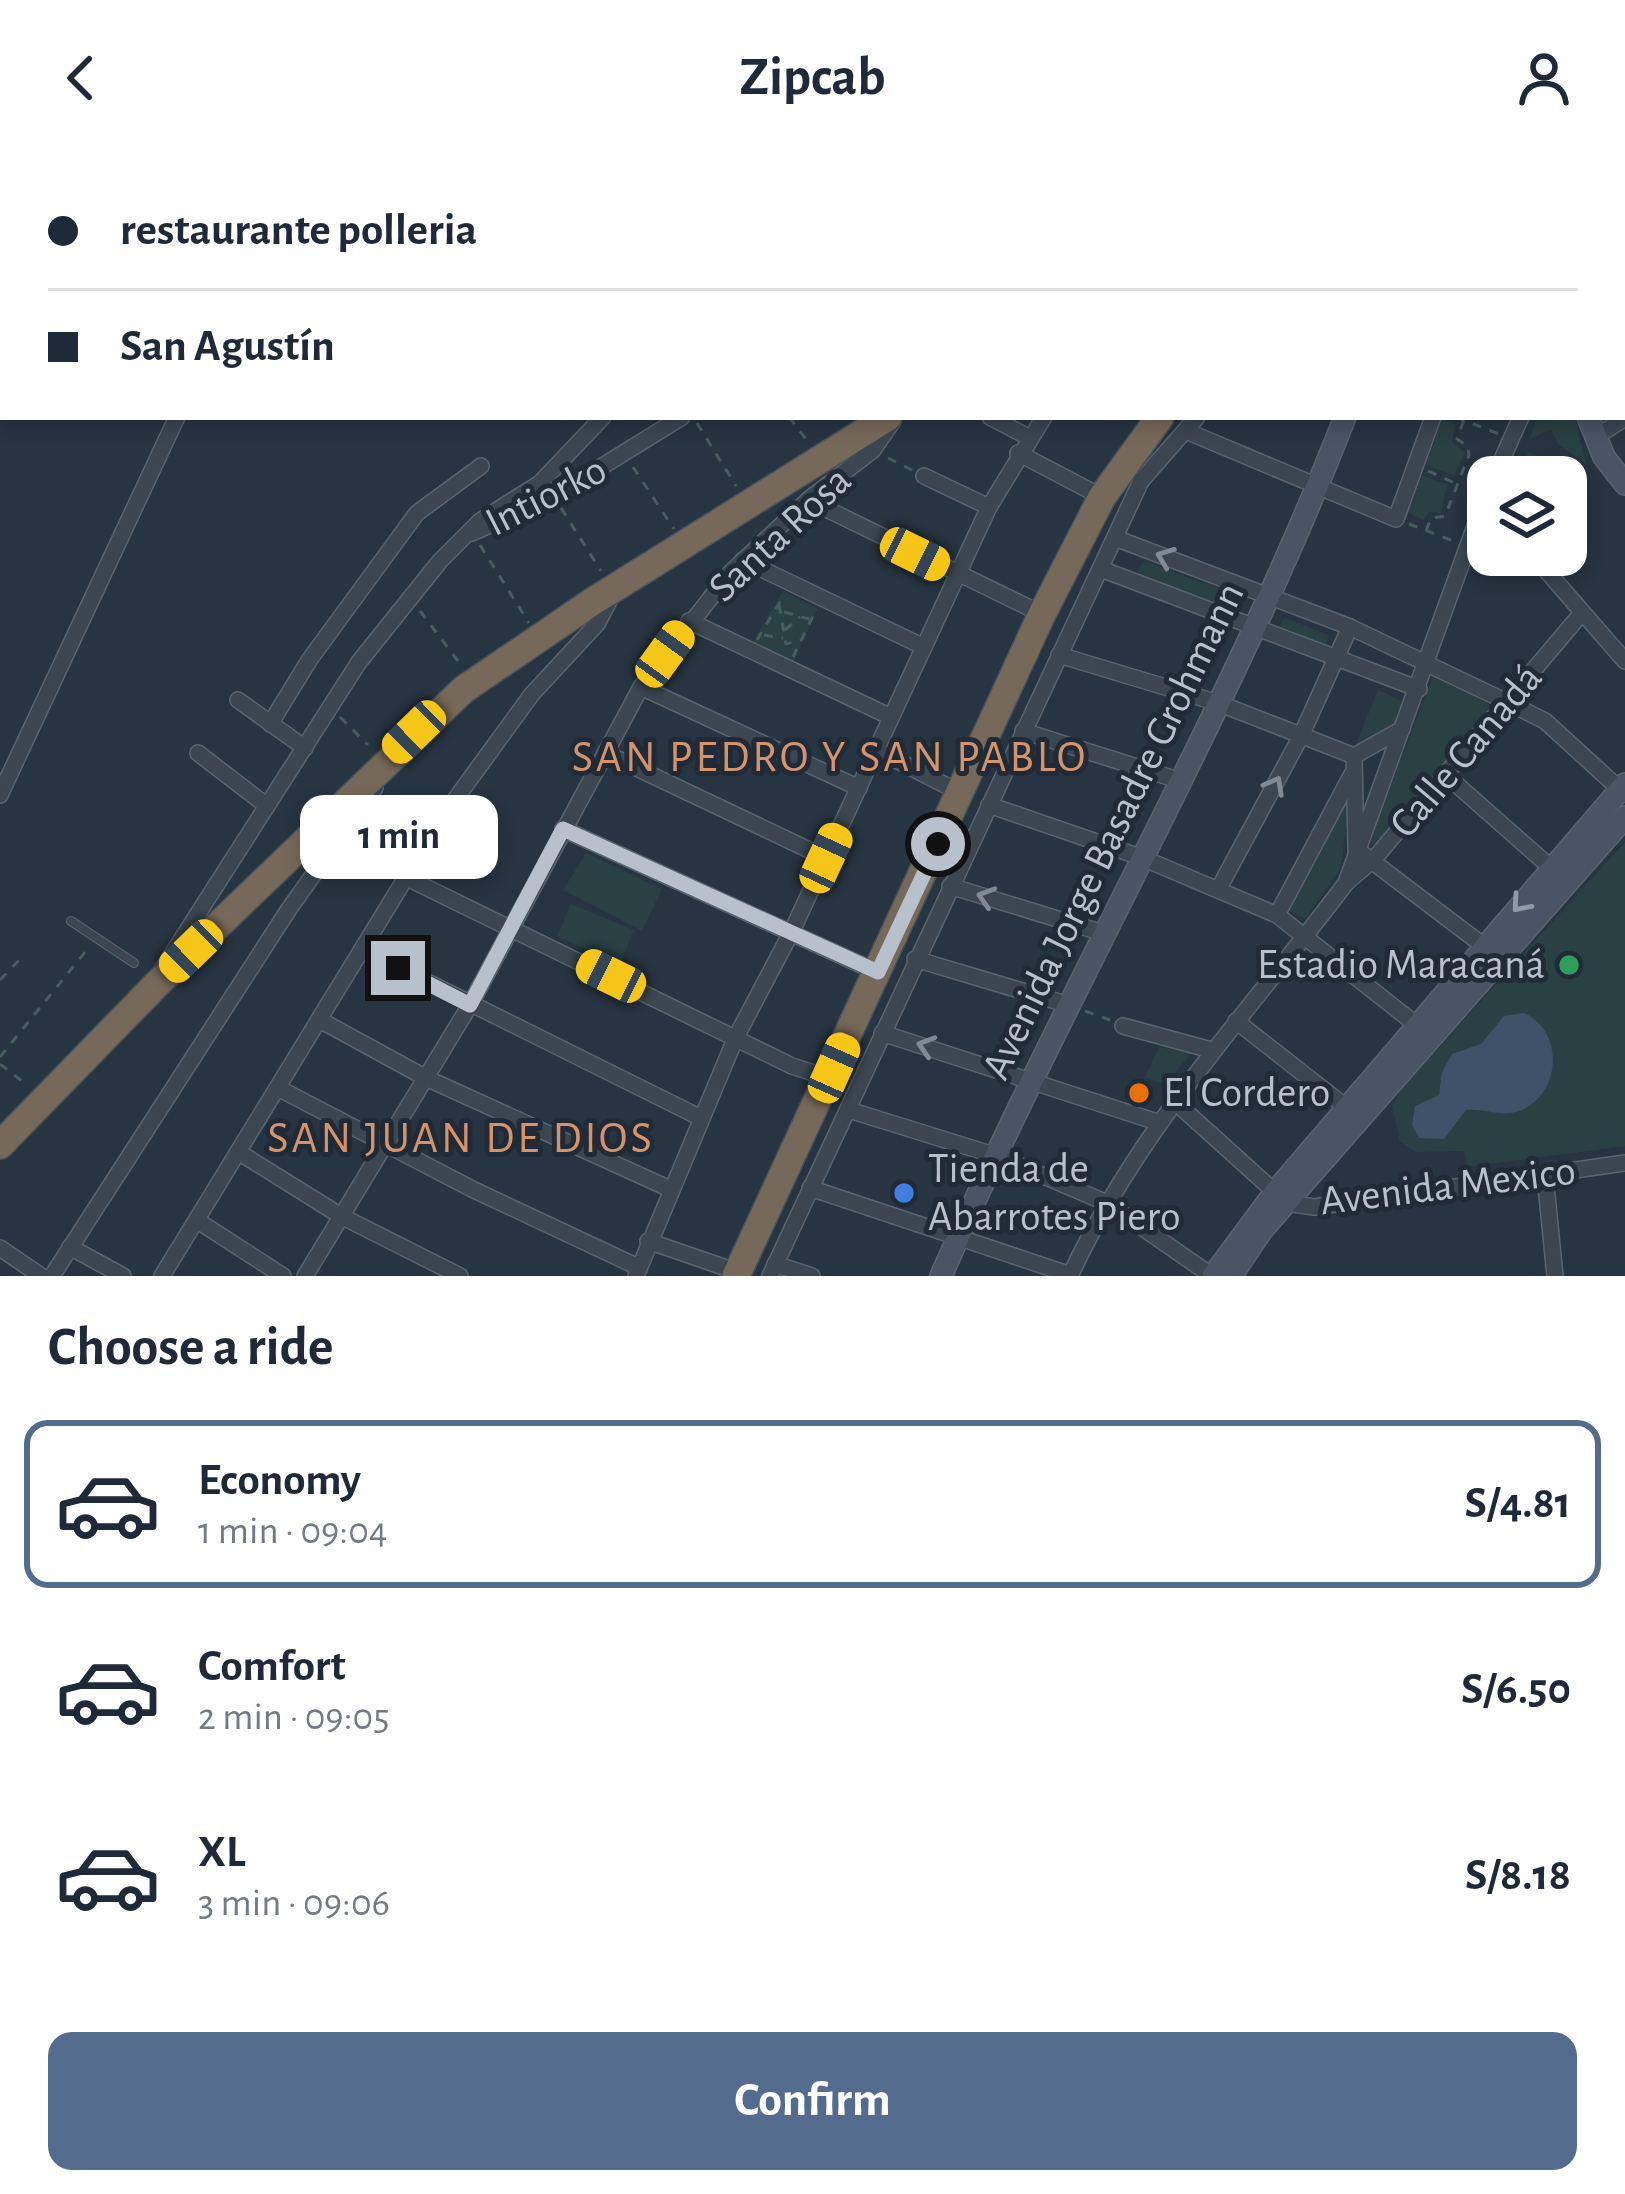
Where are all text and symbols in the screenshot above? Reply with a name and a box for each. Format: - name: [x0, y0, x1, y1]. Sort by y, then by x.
- icon: back: [48, 45, 114, 111]
- icon: person: [1511, 45, 1577, 111]
- text: Zipcab: [740, 51, 885, 105]
- text: restaurante polleria: [120, 208, 477, 253]
- text: San Agustín: [120, 324, 335, 369]
- street label: Intiorko: [479, 448, 613, 544]
- map controls: [1467, 456, 1587, 576]
- button: layers: [1467, 456, 1587, 576]
- street label: Santa Rosa: [701, 458, 859, 610]
- car: [875, 522, 955, 586]
- one-way arrow: [1155, 547, 1176, 572]
- street label: Avenida Jorge Basadre Grohmann: [974, 576, 1252, 1086]
- car: [629, 614, 701, 694]
- street label: Calle Canadá: [1382, 657, 1550, 845]
- car: [376, 694, 452, 770]
- district label: SAN PEDRO Y SAN PABLO: [572, 735, 1088, 780]
- one-way arrow: [1261, 776, 1284, 797]
- callout: 1 min: [299, 794, 497, 878]
- text: 1 min: [358, 817, 440, 856]
- route start: [911, 817, 965, 871]
- car: [794, 818, 858, 898]
- one-way arrow: [976, 886, 997, 911]
- one-way arrow: [1513, 890, 1534, 912]
- car: [153, 913, 229, 989]
- route end: [371, 941, 425, 995]
- car: [571, 944, 651, 1008]
- place label: Estadio Maracaná: [1257, 944, 1545, 986]
- marker: Estadio Maracaná: [1556, 952, 1582, 978]
- car: [803, 1028, 865, 1108]
- one-way arrow: [916, 1036, 937, 1061]
- place label: El Cordero: [1163, 1072, 1331, 1114]
- marker: El Cordero: [1126, 1080, 1152, 1106]
- district label: SAN JUAN DE DIOS: [267, 1116, 655, 1161]
- place label: Tienda de Abarrotes Piero: [928, 1148, 1181, 1238]
- street label: Avenida Mexico: [1318, 1150, 1578, 1222]
- marker: Tienda de Abarrotes Piero: [891, 1180, 917, 1206]
- text: Choose a ride: [48, 1321, 334, 1375]
- icon: car: [54, 1450, 162, 1558]
- text: Economy: [198, 1458, 361, 1503]
- text: S/4.81: [1464, 1481, 1571, 1526]
- text: 1 min · 09:04: [198, 1512, 388, 1551]
- icon: car: [54, 1636, 162, 1744]
- text: Comfort: [198, 1644, 346, 1689]
- text: S/6.50: [1461, 1667, 1571, 1712]
- text: 2 min · 09:05: [198, 1698, 390, 1737]
- icon: car: [54, 1822, 162, 1930]
- text: XL: [198, 1830, 246, 1875]
- text: S/8.18: [1465, 1853, 1571, 1898]
- text: 3 min · 09:06: [198, 1884, 390, 1923]
- button: Confirm: [48, 2032, 1577, 2170]

